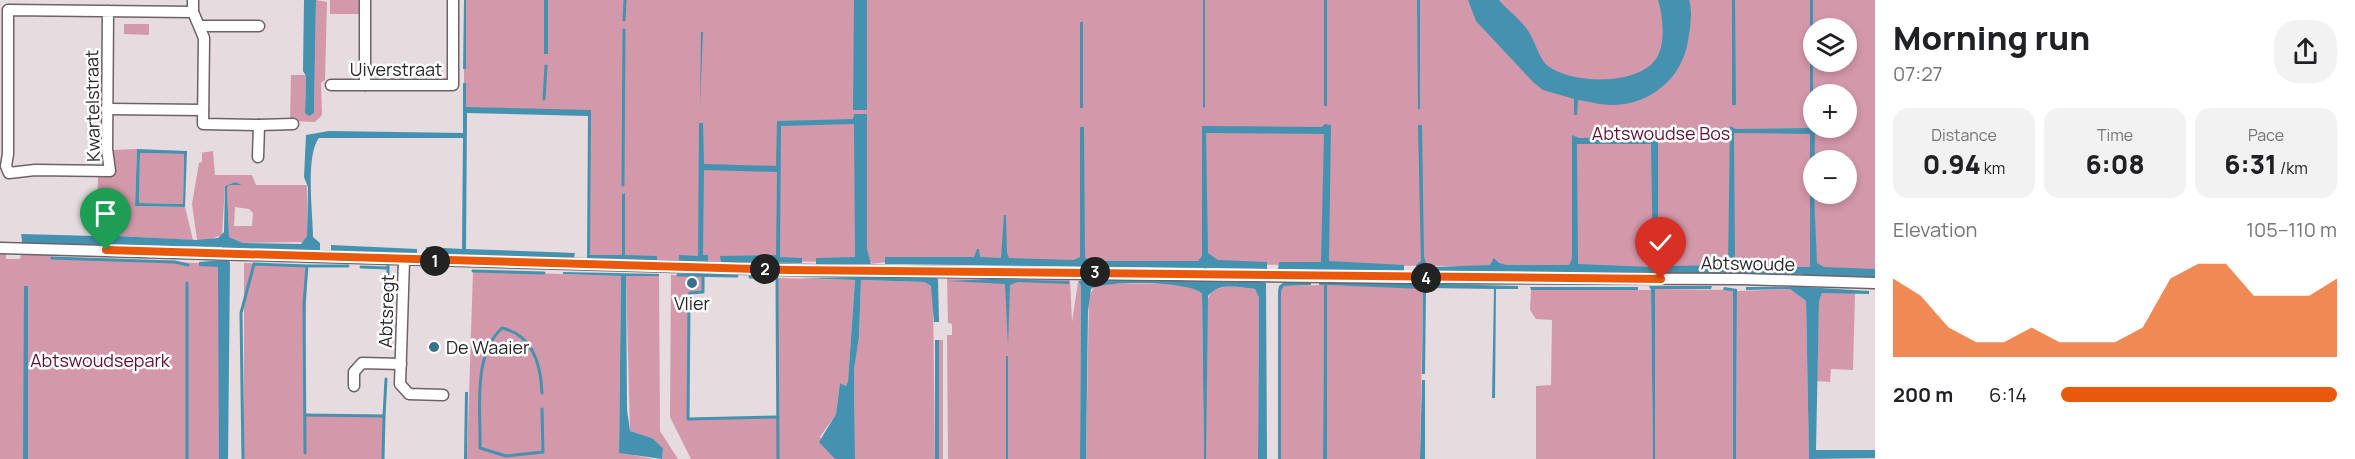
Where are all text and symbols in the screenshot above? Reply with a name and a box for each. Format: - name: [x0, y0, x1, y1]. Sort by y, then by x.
- text: Morning run: [1893, 15, 2090, 60]
- map controls: [1803, 18, 1857, 204]
- button: layers: [1803, 18, 1857, 72]
- button: share: [2274, 20, 2337, 83]
- street label: Kwartelstraat: [79, 50, 105, 162]
- street label: Uiverstraat: [350, 57, 442, 81]
- text: 07:27: [1893, 60, 1943, 87]
- button: +: [1803, 84, 1857, 138]
- park label: Abtswoudse Bos: [1592, 121, 1730, 145]
- text: Distance: [1931, 124, 1997, 146]
- text: Time: [2097, 124, 2133, 146]
- text: Pace: [2248, 124, 2284, 146]
- text: 0.94: [1923, 146, 1981, 182]
- text: 6:08: [2085, 146, 2145, 182]
- text: 6:31: [2224, 146, 2277, 182]
- button: −: [1803, 150, 1857, 204]
- text: km: [1981, 157, 2005, 179]
- text: /km: [2277, 157, 2308, 179]
- pin: [80, 188, 131, 250]
- icon: arrive: [89, 197, 122, 230]
- text: Elevation: [1893, 216, 1977, 243]
- text: 105–110 m: [2246, 216, 2337, 243]
- pin: [1635, 217, 1686, 279]
- icon: check: [1644, 226, 1677, 259]
- pin: 1: [420, 246, 450, 276]
- text: 1: [431, 250, 439, 272]
- street label: Abtswoude: [1701, 250, 1795, 276]
- pin: 2: [750, 254, 780, 284]
- pin: 3: [1080, 257, 1110, 287]
- text: 2: [760, 258, 770, 280]
- text: 3: [1090, 261, 1100, 283]
- pin: 4: [1411, 263, 1441, 293]
- text: 4: [1421, 267, 1431, 289]
- street label: Abtsregt: [373, 274, 399, 348]
- marker: Vlier: [685, 276, 699, 290]
- place label: Vlier: [674, 291, 710, 315]
- place label: De Waaier: [446, 335, 530, 359]
- marker: De Waaier: [427, 340, 441, 354]
- park label: Abtswoudsepark: [30, 348, 171, 372]
- text: 200 m: [1893, 381, 1953, 408]
- text: 6:14: [1989, 381, 2027, 408]

